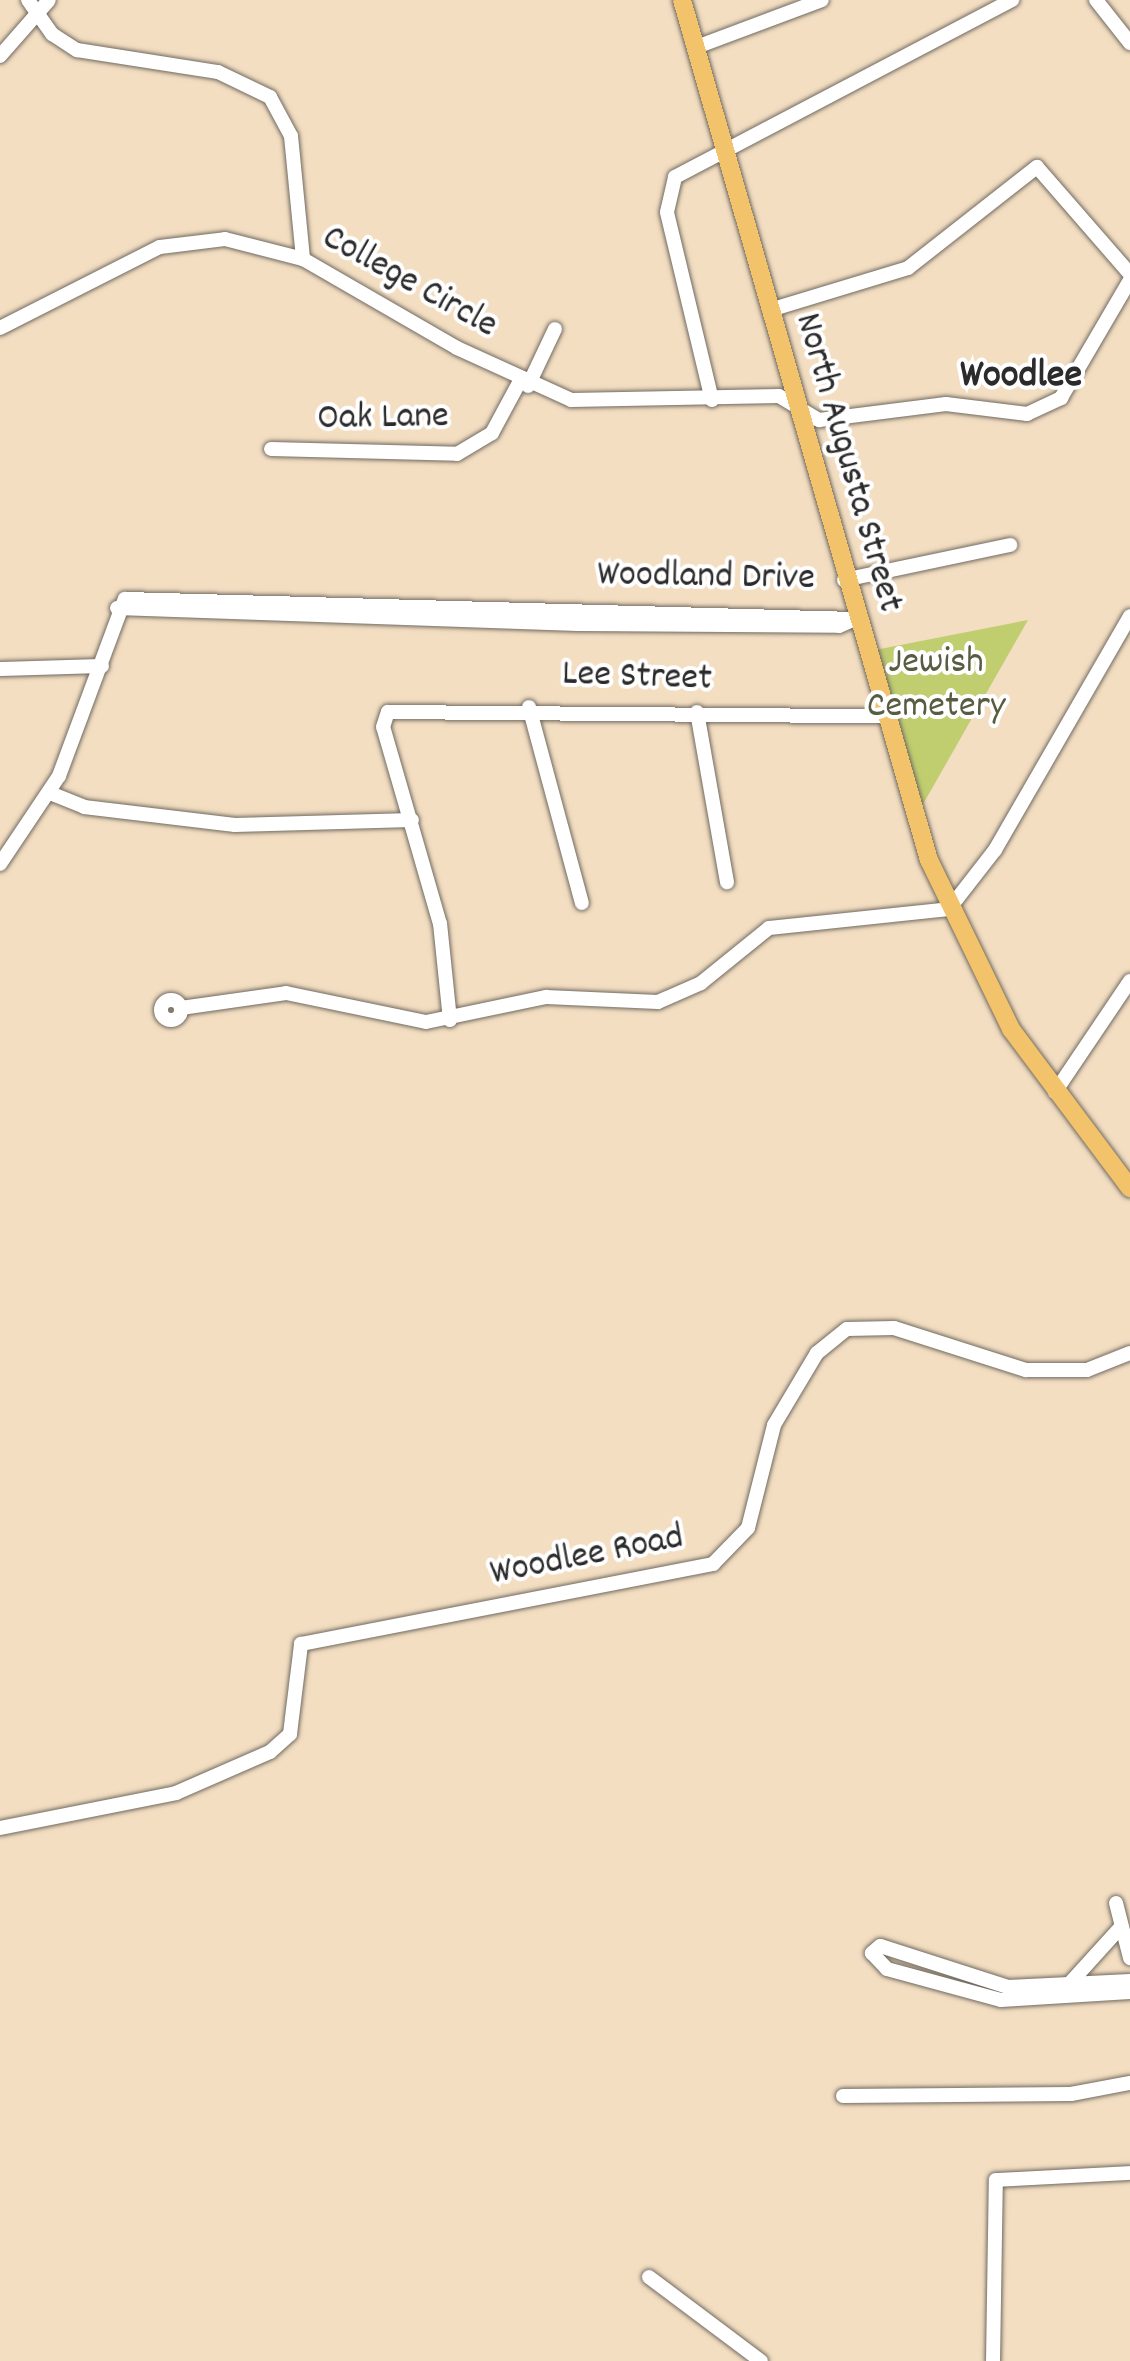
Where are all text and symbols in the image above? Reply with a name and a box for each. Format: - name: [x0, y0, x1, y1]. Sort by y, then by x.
- street label: College Circle: [313, 216, 505, 350]
- street label: North Augusta Street: [783, 308, 911, 618]
- district label: Woodlee: [960, 354, 1082, 402]
- street label: Oak Lane: [317, 395, 449, 443]
- street label: Woodland Drive: [597, 553, 815, 603]
- park label: Jewish Cemetery: [867, 641, 1005, 731]
- street label: Lee Street: [561, 653, 713, 703]
- street label: Woodlee Road: [487, 1516, 687, 1598]

